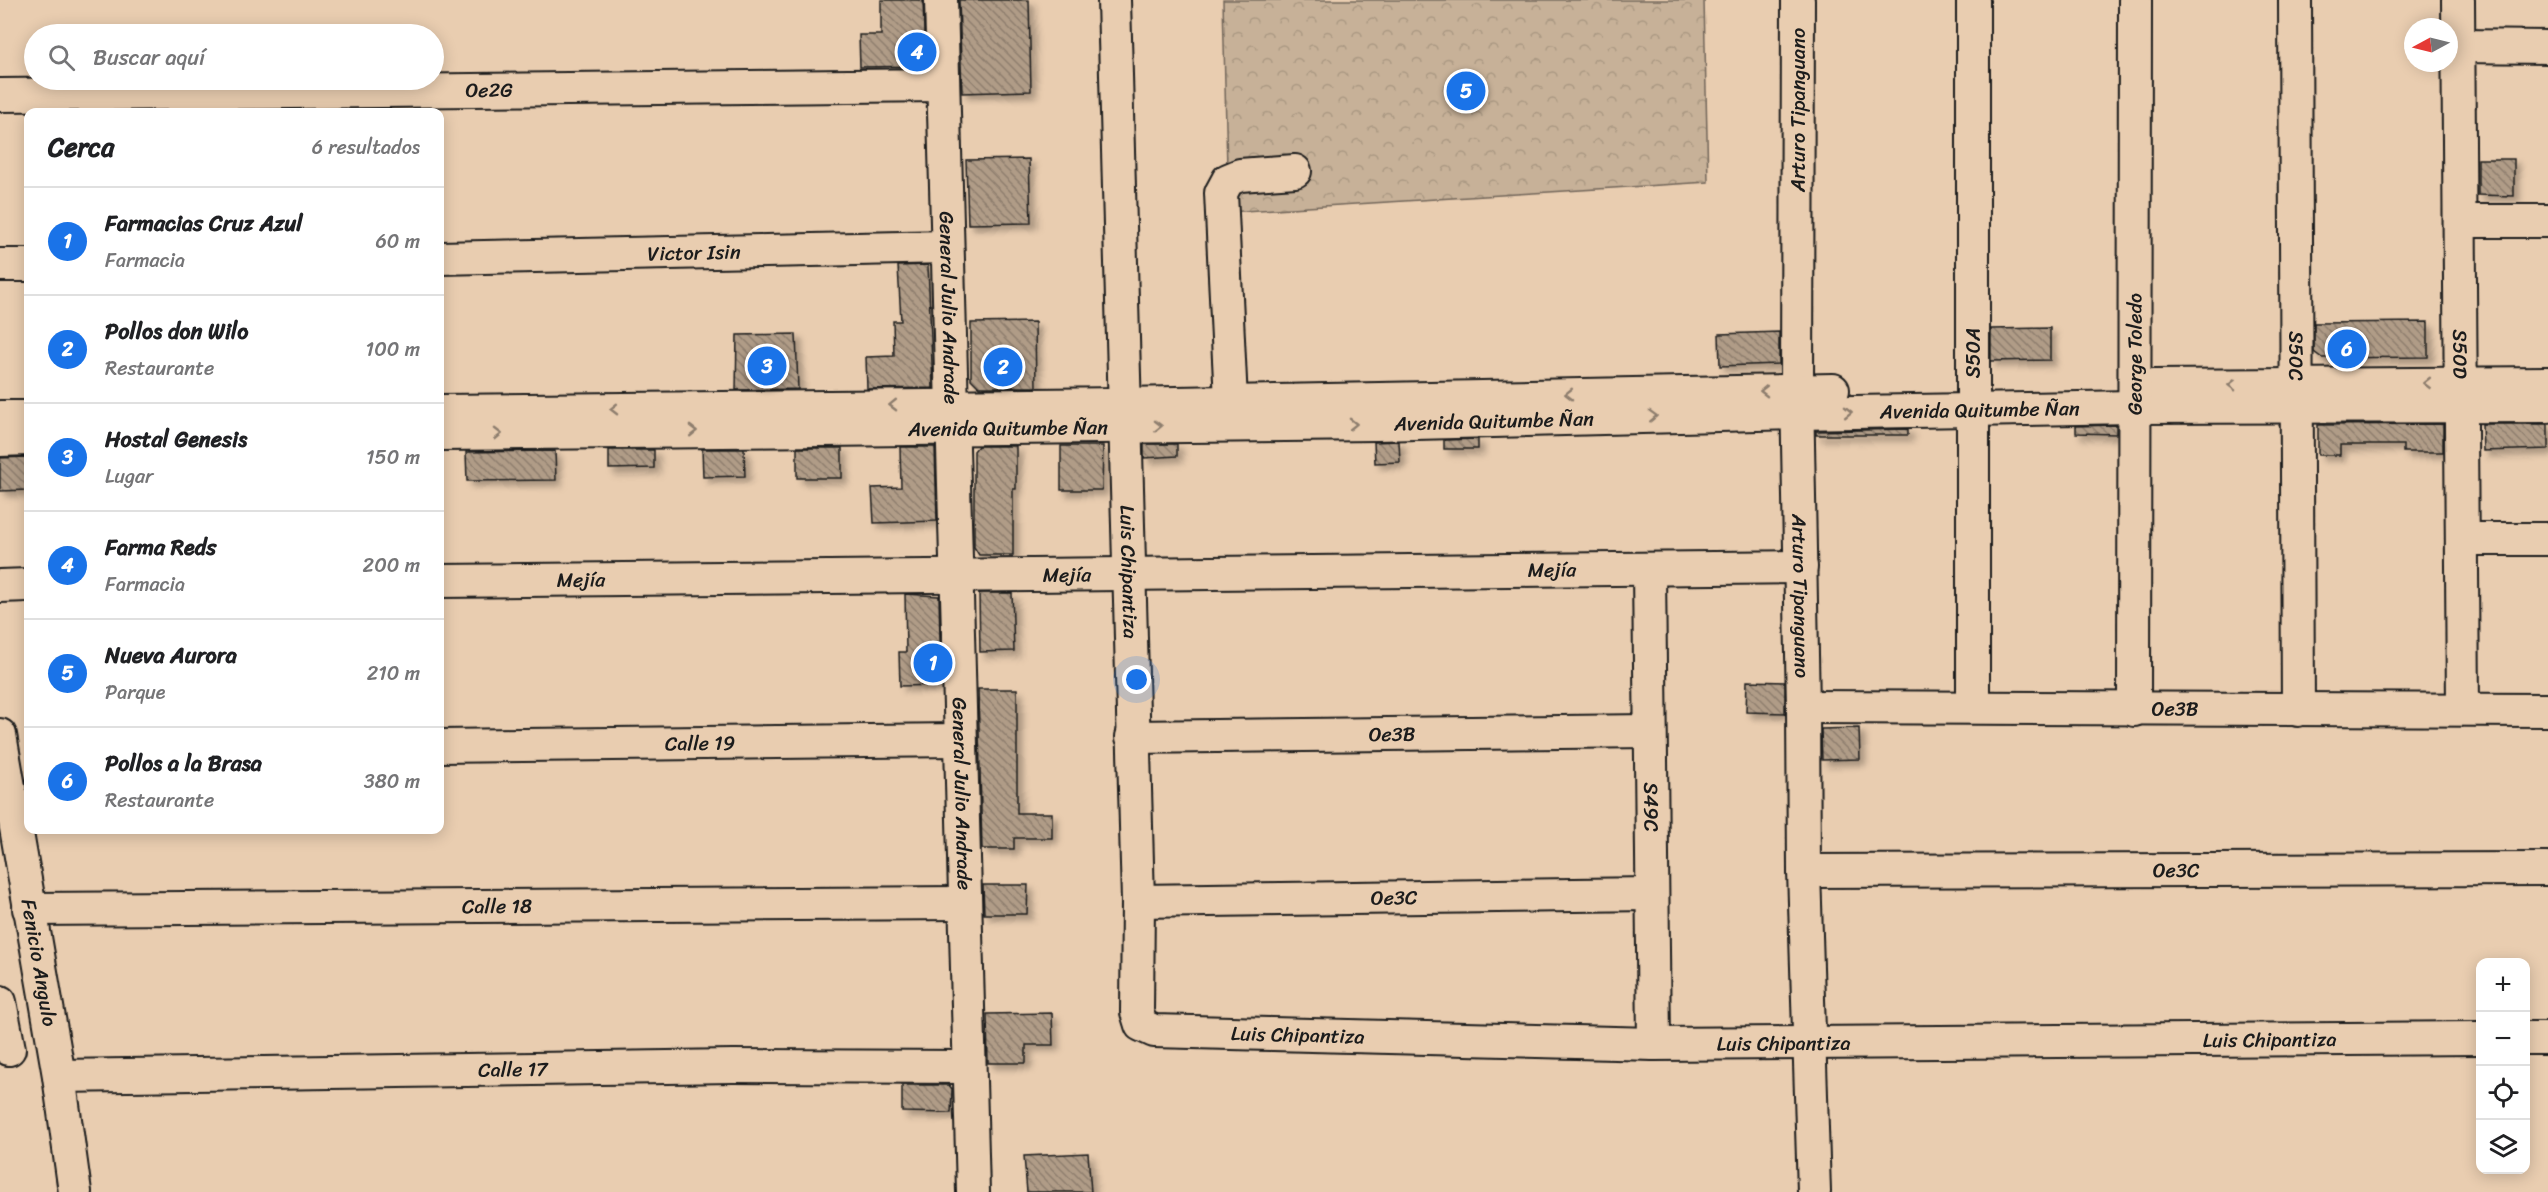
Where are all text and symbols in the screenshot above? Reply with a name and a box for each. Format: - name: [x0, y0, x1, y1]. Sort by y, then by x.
- north arrow: [2404, 18, 2458, 72]
- search box: [24, 24, 444, 90]
- street label: Arturo Tipanguano: [1781, 28, 1816, 193]
- pin: 4: [898, 29, 936, 74]
- text: Buscar aquí: [93, 38, 205, 77]
- icon: search: [45, 41, 78, 74]
- pin: 5: [1446, 68, 1486, 113]
- street label: Oe2G: [465, 72, 513, 108]
- text: Cerca: [48, 124, 114, 170]
- text: 6 resultados: [312, 130, 420, 165]
- text: Farmacias Cruz Azul: [105, 204, 303, 243]
- street label: General Julio Andrade: [929, 211, 969, 405]
- text: 1: [63, 224, 72, 259]
- text: 60 m: [375, 224, 420, 259]
- street label: Victor Isin: [647, 234, 741, 271]
- text: Farmacia: [105, 243, 185, 278]
- street label: George Toledo: [2117, 293, 2152, 415]
- text: Pollos don Wilo: [105, 312, 249, 351]
- pin: 6: [2328, 326, 2366, 372]
- street label: S50A: [1956, 328, 1991, 378]
- street label: S50D: [2443, 329, 2478, 379]
- street label: S50C: [2279, 331, 2314, 382]
- text: 2: [62, 332, 73, 367]
- text: 100 m: [366, 332, 420, 367]
- pin: 3: [748, 344, 786, 388]
- pin: 2: [984, 344, 1022, 389]
- text: Restaurante: [105, 351, 214, 386]
- one-way arrow: [2422, 376, 2431, 389]
- one-way arrow: [2227, 379, 2236, 391]
- one-way arrow: [1759, 385, 1768, 397]
- one-way arrow: [1564, 388, 1573, 401]
- street label: Avenida Quitumbe Ñan: [1879, 390, 2080, 429]
- one-way arrow: [889, 399, 898, 411]
- street label: Avenida Quitumbe Ñan: [1393, 401, 1594, 441]
- one-way arrow: [610, 403, 619, 415]
- one-way arrow: [1843, 406, 1852, 418]
- street label: Avenida Quitumbe Ñan: [907, 409, 1108, 447]
- one-way arrow: [1648, 410, 1657, 423]
- one-way arrow: [1348, 418, 1357, 430]
- text: Hostal Genesis: [105, 420, 247, 459]
- one-way arrow: [1153, 420, 1162, 433]
- one-way arrow: [688, 425, 697, 437]
- one-way arrow: [493, 427, 502, 440]
- text: 3: [62, 440, 73, 475]
- text: 150 m: [366, 440, 420, 475]
- text: Lugar: [105, 459, 153, 494]
- street label: Luis Chipantiza: [1110, 505, 1149, 639]
- street label: Arturo Tipanguano: [1782, 513, 1820, 678]
- text: Farma Reds: [105, 528, 216, 567]
- text: 4: [61, 548, 74, 583]
- text: 200 m: [363, 548, 420, 583]
- street label: Mejía: [1527, 552, 1577, 587]
- street label: Mejía: [1042, 557, 1092, 592]
- street label: Mejía: [556, 562, 606, 597]
- text: Farmacia: [105, 567, 185, 602]
- text: Nueva Aurora: [105, 636, 237, 675]
- pin: 1: [914, 640, 952, 686]
- text: 5: [61, 656, 74, 691]
- text: 210 m: [367, 656, 420, 691]
- your location: [1122, 665, 1151, 694]
- text: Parque: [105, 675, 165, 710]
- street label: Oe3B: [2151, 691, 2199, 726]
- street label: General Julio Andrade: [942, 697, 982, 891]
- street label: Oe3B: [1368, 716, 1416, 752]
- street label: Calle 19: [665, 725, 735, 761]
- text: Pollos a la Brasa: [105, 744, 262, 783]
- text: 6: [62, 764, 73, 799]
- text: 380 m: [364, 764, 420, 799]
- street label: S49C: [1634, 782, 1669, 833]
- text: Restaurante: [105, 783, 214, 818]
- street label: Oe3C: [2153, 852, 2200, 888]
- street label: Oe3C: [1370, 880, 1418, 915]
- street label: Calle 18: [462, 888, 532, 924]
- street label: Fenicio Angulo: [11, 896, 68, 1029]
- map controls: [2476, 958, 2530, 1174]
- button: +: [2476, 958, 2530, 1012]
- button: −: [2476, 1012, 2530, 1066]
- street label: Luis Chipantiza: [1230, 1016, 1365, 1054]
- street label: Luis Chipantiza: [2203, 1022, 2337, 1058]
- street label: Luis Chipantiza: [1717, 1025, 1851, 1061]
- street label: Calle 17: [478, 1051, 550, 1087]
- button: locate: [2476, 1066, 2530, 1120]
- button: layers: [2476, 1120, 2530, 1174]

